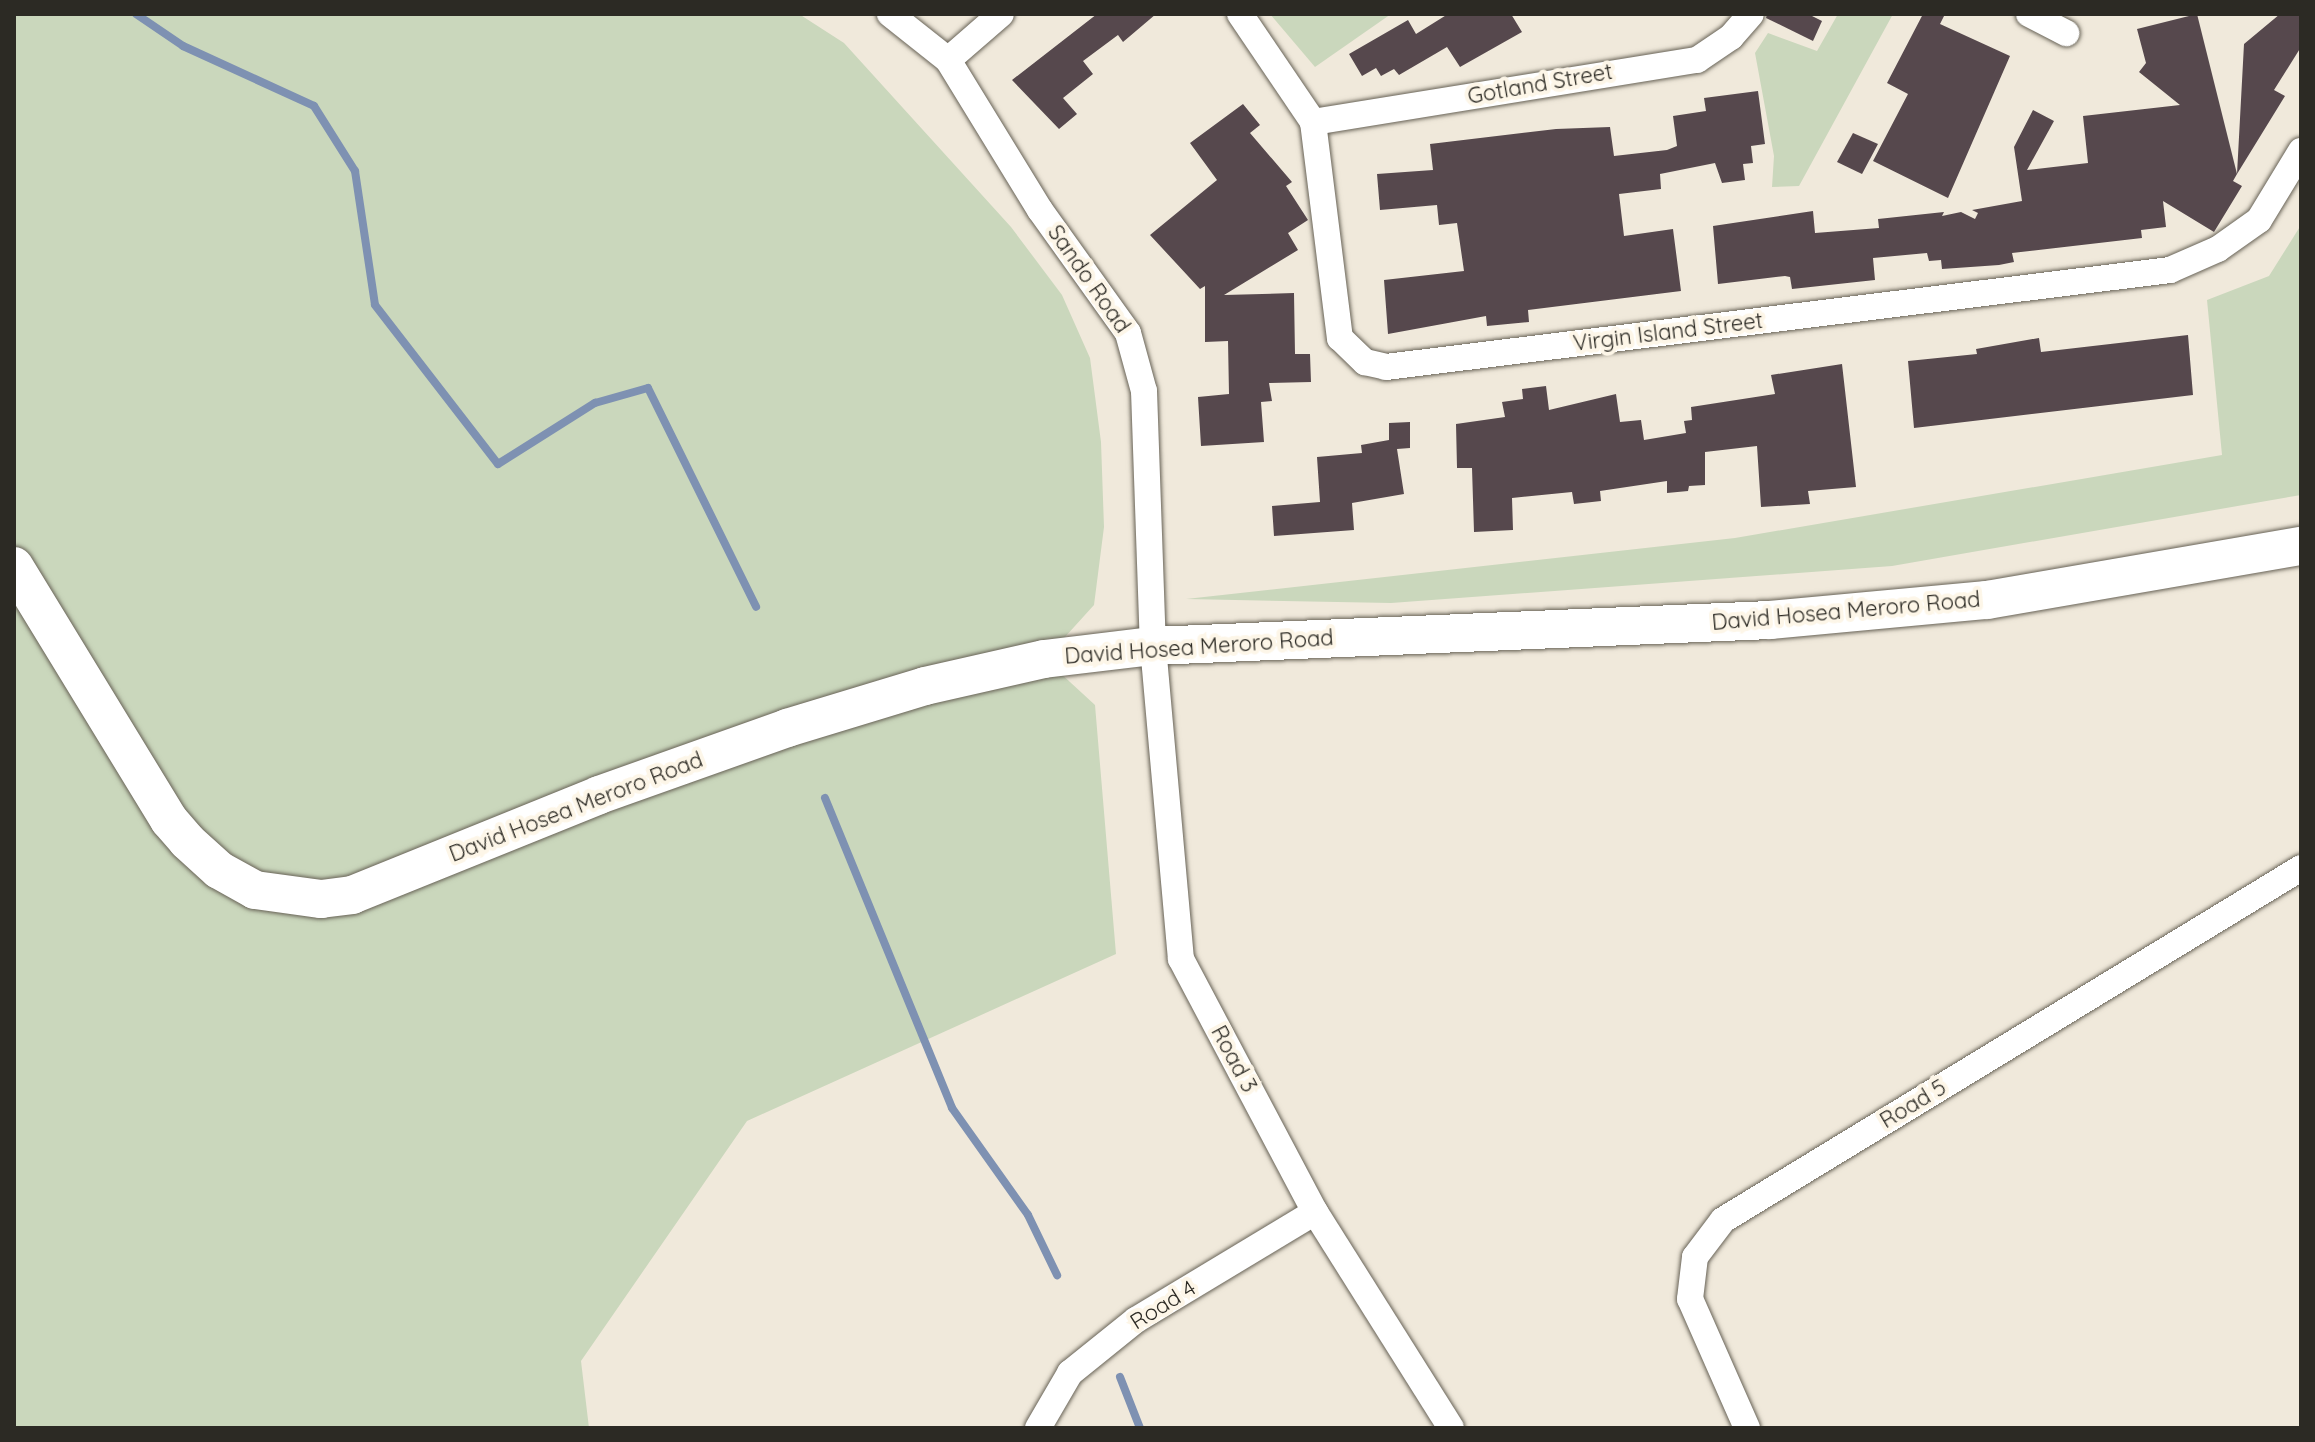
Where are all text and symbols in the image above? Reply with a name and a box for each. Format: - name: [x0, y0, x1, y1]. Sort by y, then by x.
- street label: Gotland Street: [1466, 58, 1614, 110]
- street label: Sando Road: [1042, 220, 1136, 338]
- street label: Virgin Island Street: [1572, 307, 1764, 357]
- street label: David Hosea Meroro Road: [1711, 586, 1981, 636]
- street label: David Hosea Meroro Road: [1064, 624, 1334, 670]
- street label: David Hosea Meroro Road: [445, 746, 707, 868]
- street label: Road 3: [1205, 1021, 1263, 1097]
- street label: Road 5: [1875, 1074, 1951, 1134]
- street label: Road 4: [1125, 1275, 1201, 1335]

